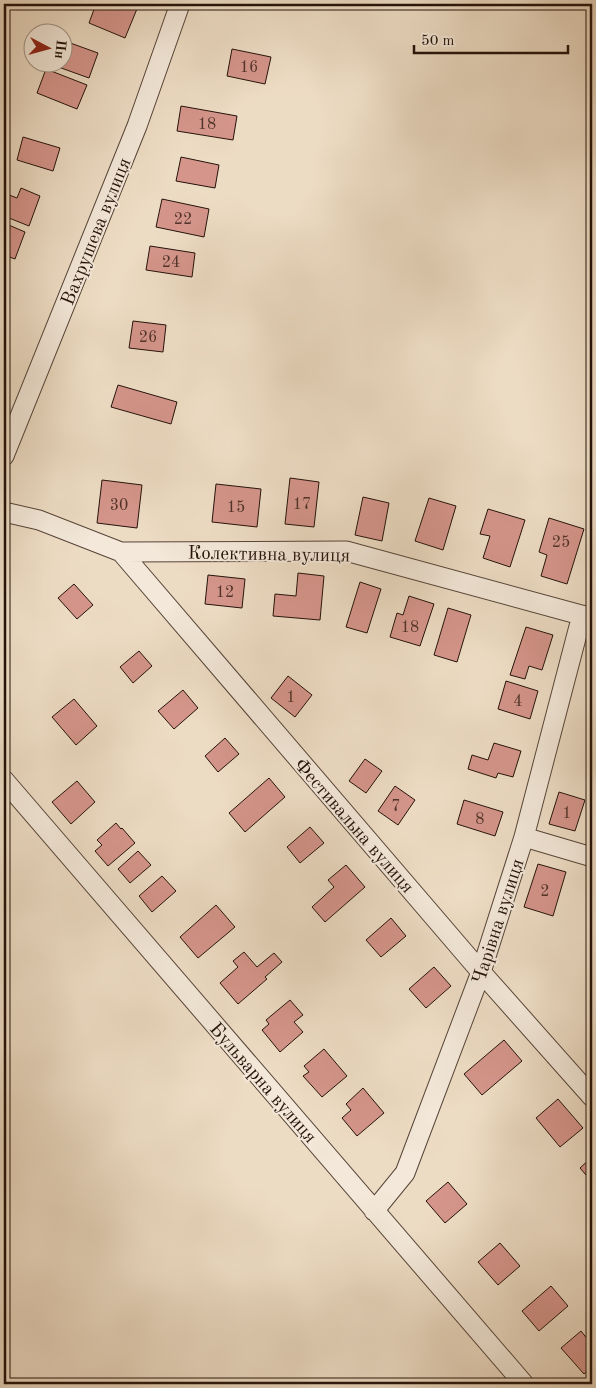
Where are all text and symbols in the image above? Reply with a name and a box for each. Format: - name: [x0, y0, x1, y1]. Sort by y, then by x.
- north arrow: [22, 22, 72, 72]
- scale bar: [414, 22, 567, 54]
- text: 50 m: [421, 34, 455, 49]
- text: Пн: [52, 39, 68, 60]
- house number: 16: [240, 60, 258, 76]
- house number: 18: [198, 117, 216, 133]
- street label: Вахрушева вулиця: [59, 155, 136, 308]
- house number: 22: [174, 212, 192, 228]
- house number: 24: [162, 255, 180, 271]
- house number: 26: [139, 330, 157, 346]
- house number: 17: [293, 497, 311, 513]
- house number: 30: [110, 498, 128, 514]
- house number: 15: [227, 500, 245, 516]
- house number: 25: [552, 535, 570, 551]
- street label: Колективна вулиця: [187, 545, 351, 566]
- house number: 12: [216, 585, 234, 601]
- house number: 18: [401, 620, 419, 636]
- house number: 1: [286, 690, 296, 706]
- house number: 4: [513, 694, 523, 710]
- street label: Фестивальна вулиця: [290, 756, 417, 898]
- house number: 7: [391, 799, 401, 815]
- house number: 1: [562, 806, 572, 822]
- house number: 8: [475, 812, 485, 828]
- street label: Чарівна вулиця: [470, 857, 529, 987]
- house number: 2: [540, 884, 550, 900]
- street label: Бульварна вулиця: [205, 1020, 319, 1148]

